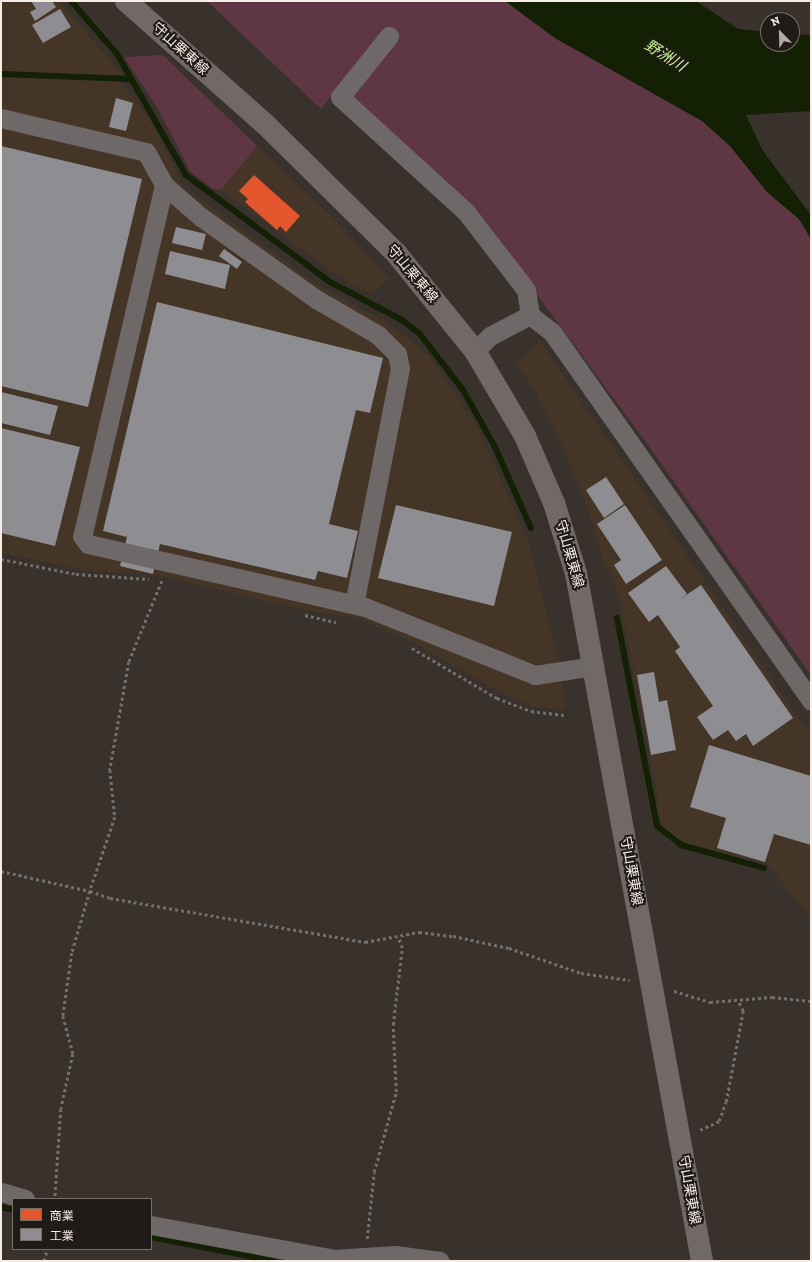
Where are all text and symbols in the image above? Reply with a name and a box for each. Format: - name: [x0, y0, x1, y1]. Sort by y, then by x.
- north arrow: [760, 12, 800, 52]
- text: N: [769, 14, 782, 29]
- street label: 守山栗東線: [148, 19, 212, 79]
- water label: 野洲川: [641, 36, 689, 76]
- street label: 守山栗東線: [383, 242, 441, 306]
- street label: 守山栗東線: [551, 518, 587, 590]
- street label: 守山栗東線: [617, 835, 645, 907]
- street label: 守山栗東線: [675, 1154, 703, 1226]
- legend: [12, 1198, 152, 1250]
- text: 商業: [50, 1209, 74, 1223]
- text: 工業: [50, 1229, 74, 1243]

